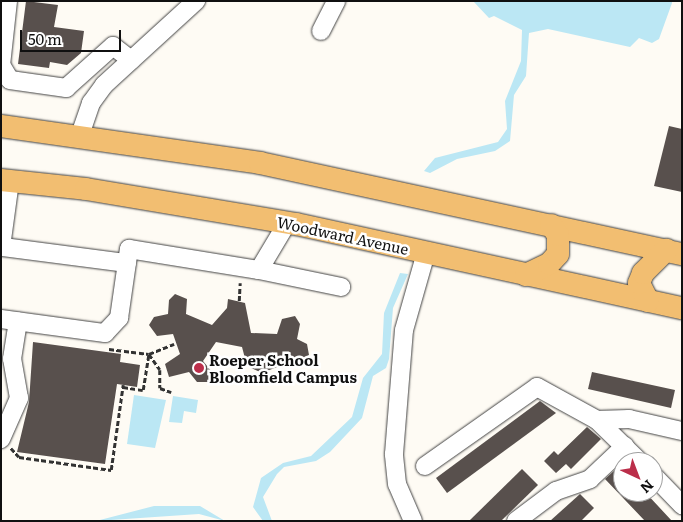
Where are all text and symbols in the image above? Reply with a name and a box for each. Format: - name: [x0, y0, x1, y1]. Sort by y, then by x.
- scale bar: [22, 20, 124, 52]
- text: 50 m: [28, 27, 62, 50]
- street label: Woodward Avenue: [276, 212, 410, 258]
- place label: Roeper School Bloomfield Campus: [209, 350, 357, 385]
- marker: Roeper School Bloomfield Campus: [193, 362, 205, 374]
- north arrow: [613, 452, 663, 502]
- text: N: [636, 476, 659, 499]

